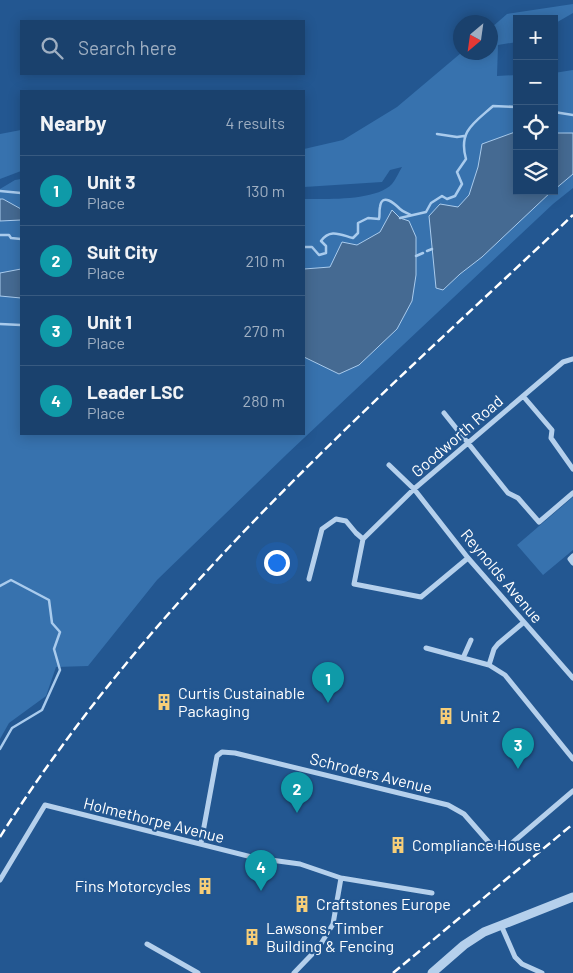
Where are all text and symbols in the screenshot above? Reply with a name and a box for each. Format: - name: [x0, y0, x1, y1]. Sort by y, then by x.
- north arrow: [453, 15, 498, 60]
- map controls: [513, 15, 558, 195]
- button: +: [513, 15, 558, 60]
- search box: [20, 20, 305, 75]
- icon: search: [38, 34, 66, 62]
- text: Search here: [78, 36, 177, 59]
- button: −: [513, 60, 558, 105]
- button: locate: [513, 105, 558, 150]
- text: Nearby: [40, 110, 106, 135]
- text: 4 results: [225, 113, 285, 132]
- button: layers: [513, 150, 558, 195]
- text: Unit 3: [87, 170, 135, 193]
- text: 1: [53, 181, 59, 200]
- text: 130 m: [246, 181, 285, 200]
- text: Place: [87, 193, 125, 212]
- text: Suit City: [87, 240, 158, 263]
- text: 2: [52, 251, 60, 270]
- text: 210 m: [246, 251, 285, 270]
- text: Place: [87, 263, 125, 282]
- text: Unit 1: [87, 310, 132, 333]
- text: 3: [52, 321, 60, 340]
- text: 270 m: [243, 321, 285, 340]
- text: Place: [87, 333, 125, 352]
- text: Leader LSC: [87, 380, 184, 403]
- text: 4: [51, 391, 61, 410]
- text: 280 m: [243, 391, 285, 410]
- street label: Goodworth Road: [407, 391, 506, 481]
- text: Place: [87, 403, 125, 422]
- street label: Reynolds Avenue: [458, 525, 547, 627]
- your location: [264, 550, 290, 576]
- pin: 1: [312, 662, 344, 703]
- place label: Curtis Custainable Packaging: [178, 683, 305, 720]
- building icon: Curtis Custainable Packaging: [154, 692, 174, 712]
- building icon: Unit 2: [436, 706, 456, 726]
- place label: Unit 2: [460, 706, 501, 725]
- pin: 3: [502, 728, 534, 769]
- street label: Schroders Avenue: [308, 748, 434, 797]
- pin: 2: [281, 772, 313, 813]
- street label: Holmethorpe Avenue: [82, 793, 227, 846]
- building icon: Compliance House: [388, 835, 408, 855]
- place label: Compliance House: [412, 835, 541, 854]
- pin: 4: [245, 850, 277, 891]
- place label: Fins Motorcycles: [75, 876, 191, 895]
- building icon: Fins Motorcycles: [195, 876, 215, 896]
- building icon: Craftstones Europe: [292, 894, 312, 914]
- place label: Craftstones Europe: [316, 894, 451, 913]
- place label: Lawsons, Timber Building & Fencing: [266, 918, 394, 955]
- building icon: Lawsons, Timber Building & Fencing: [242, 927, 262, 947]

